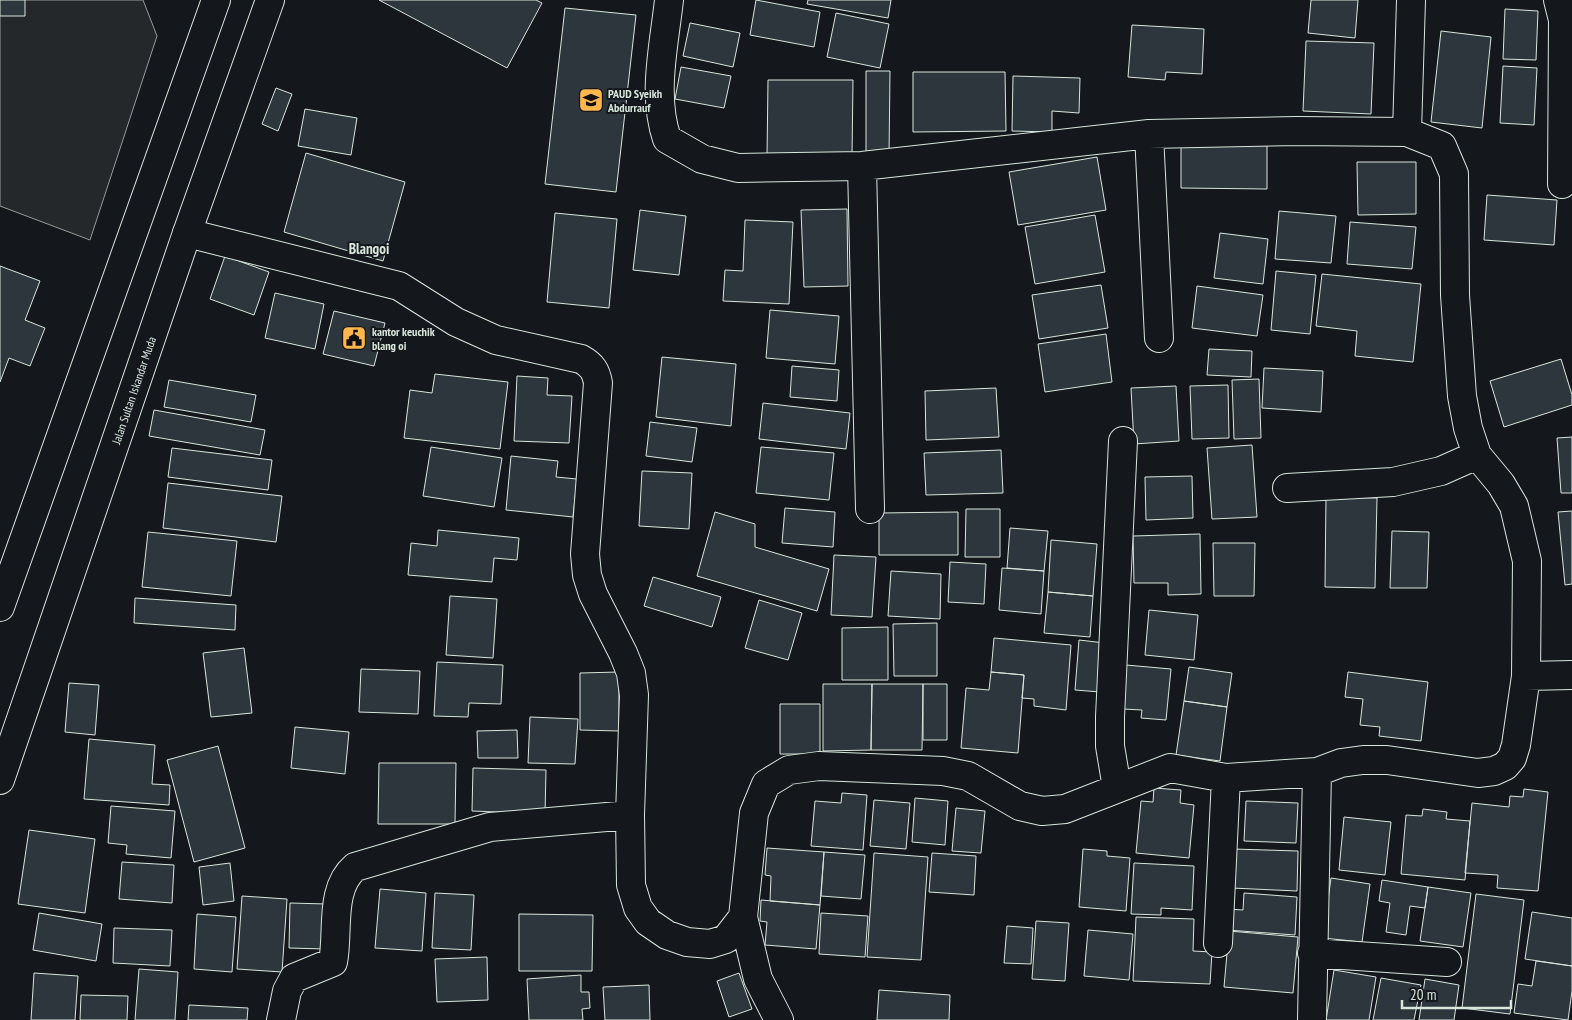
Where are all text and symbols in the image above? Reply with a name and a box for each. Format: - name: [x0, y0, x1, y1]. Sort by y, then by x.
- place label: PAUD Syeikh Abdurrauf: [607, 86, 662, 115]
- school or university icon: PAUD Syeikh Abdurrauf: [578, 87, 604, 113]
- district label: Blangoi: [349, 239, 389, 258]
- place label: kantor keuchik blang oi: [372, 324, 435, 353]
- public building icon: kantor keuchik blang oi: [341, 325, 367, 351]
- street label: Jalan Sultan Iskandar Muda: [108, 334, 159, 447]
- scale bar: [1402, 978, 1511, 1010]
- text: 20 m: [1410, 985, 1436, 1004]

